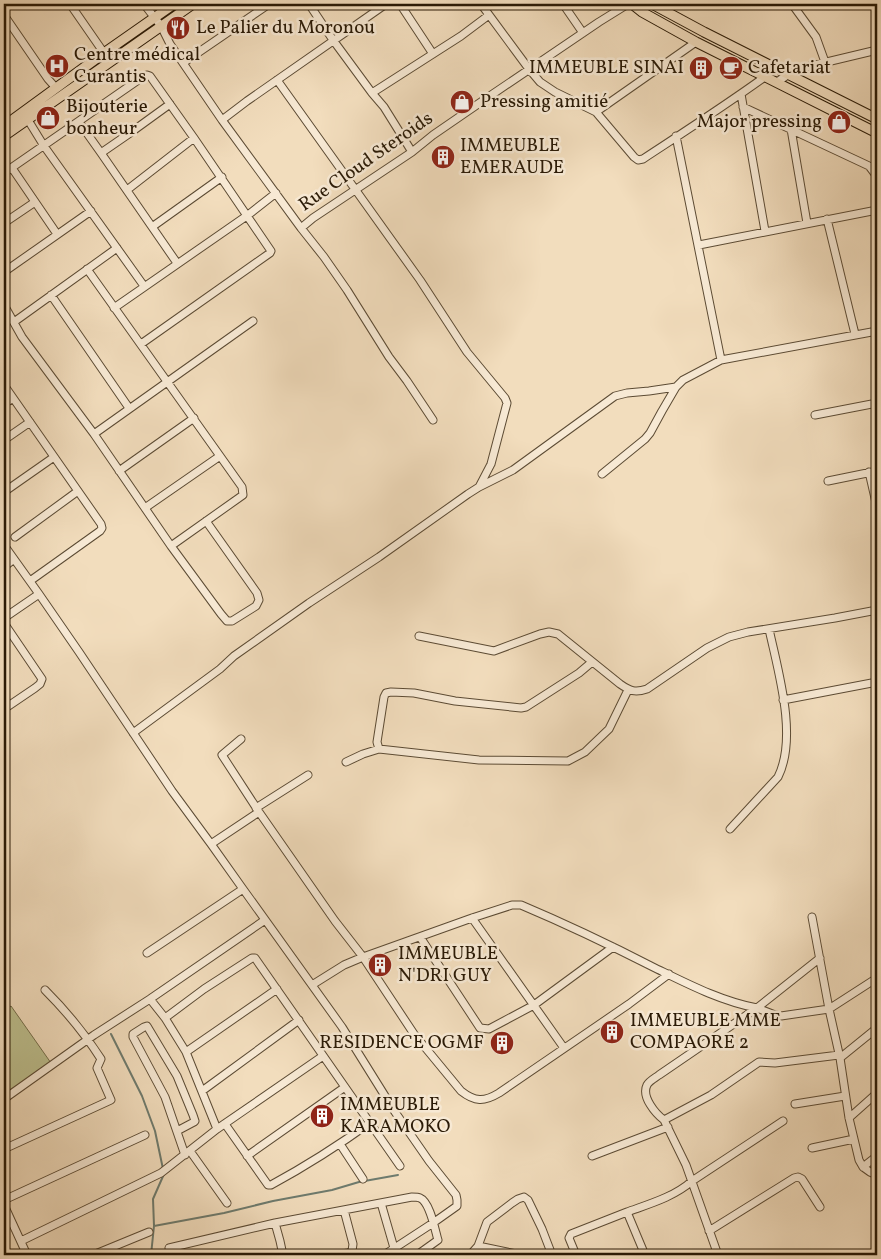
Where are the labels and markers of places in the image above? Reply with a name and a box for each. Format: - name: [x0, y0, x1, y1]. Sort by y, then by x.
- restaurant icon: Le Palier du Moronou: [165, 15, 191, 41]
- place label: Le Palier du Moronou: [196, 15, 375, 41]
- place label: Centre médical Curantis: [74, 42, 200, 90]
- hospital icon: Centre médical Curantis: [44, 53, 70, 79]
- place label: IMMEUBLE SINAI: [529, 55, 684, 81]
- building icon: IMMEUBLE SINAI: [688, 55, 714, 81]
- cafe icon: Cafetariat: [718, 55, 744, 81]
- place label: Cafetariat: [748, 55, 831, 81]
- shop icon: Pressing amitié: [449, 89, 475, 115]
- place label: Pressing amitié: [480, 89, 608, 115]
- place label: Bijouterie bonheur: [66, 94, 148, 142]
- shop icon: Bijouterie bonheur: [35, 105, 61, 131]
- place label: Major pressing: [697, 109, 822, 135]
- shop icon: Major pressing: [826, 109, 852, 135]
- place label: IMMEUBLE EMERAUDE: [460, 133, 564, 181]
- building icon: IMMEUBLE EMERAUDE: [430, 144, 456, 170]
- place label: IMMEUBLE N'DRI GUY: [398, 941, 498, 989]
- building icon: IMMEUBLE N'DRI GUY: [367, 952, 393, 978]
- place label: IMMEUBLE MME COMPAORE 2: [630, 1008, 781, 1056]
- building icon: IMMEUBLE MME COMPAORE 2: [599, 1019, 625, 1045]
- place label: RESIDENCE OGMF: [319, 1030, 484, 1056]
- building icon: RESIDENCE OGMF: [489, 1030, 515, 1056]
- place label: IMMEUBLE KARAMOKO: [340, 1092, 451, 1140]
- building icon: IMMEUBLE KARAMOKO: [309, 1103, 335, 1129]

